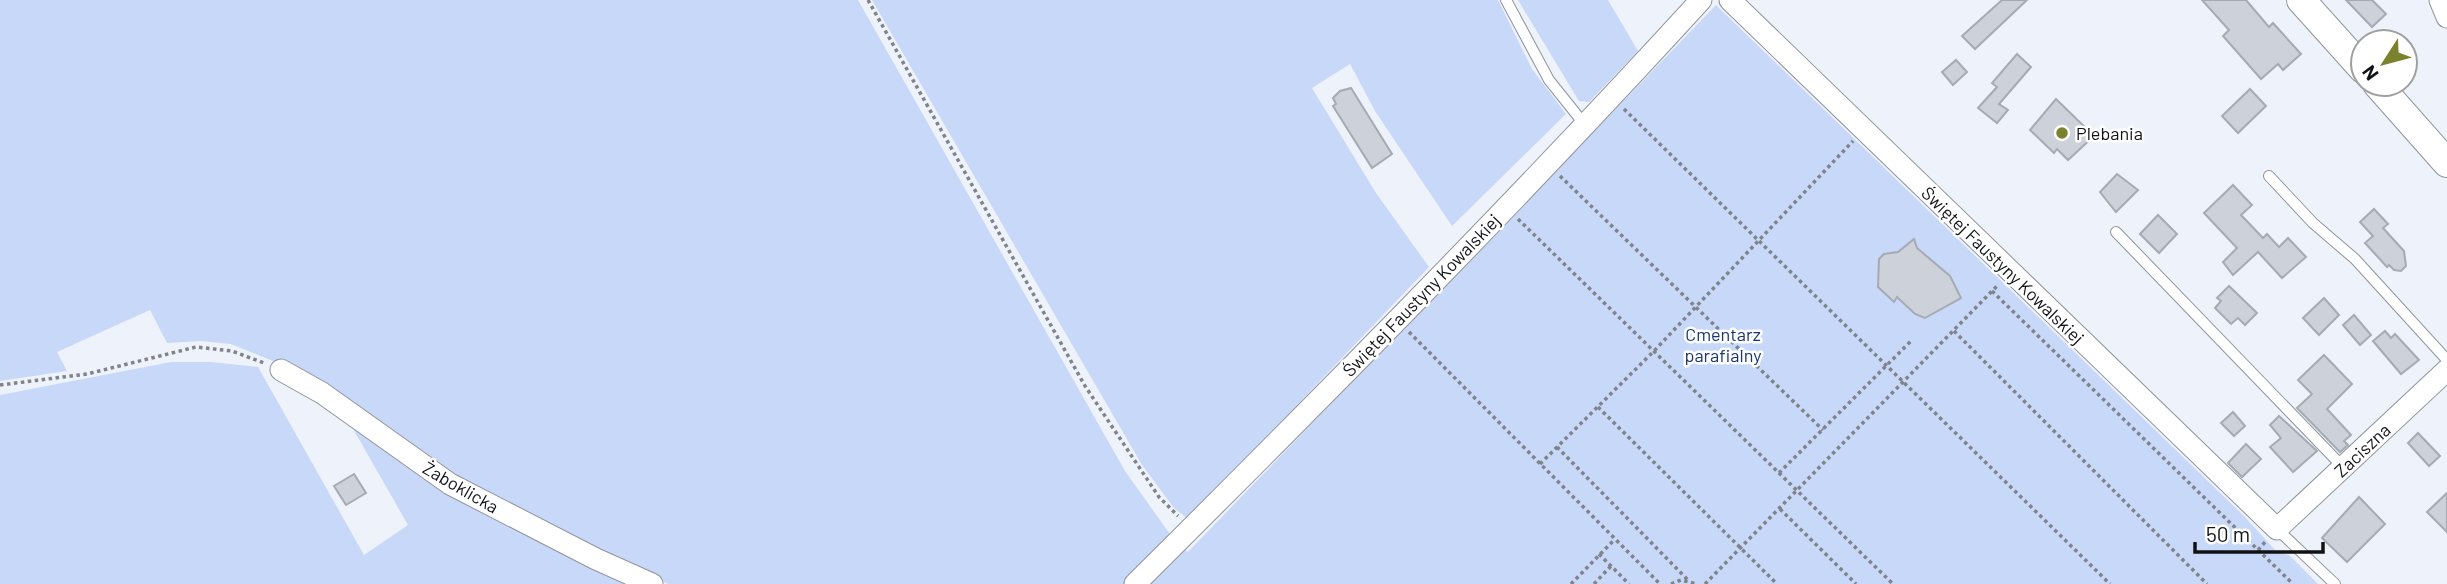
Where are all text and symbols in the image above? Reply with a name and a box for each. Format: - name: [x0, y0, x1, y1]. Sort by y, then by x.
- north arrow: [2349, 28, 2419, 98]
- text: N: [2357, 61, 2383, 85]
- place label: Plebania: [2076, 122, 2143, 144]
- marker: Plebania: [2054, 125, 2070, 141]
- street label: Świętej Faustyny Kowalskiej: [1917, 182, 2089, 348]
- street label: Świętej Faustyny Kowalskiej: [1338, 209, 1504, 381]
- park label: Cmentarz parafialny: [1684, 323, 1762, 366]
- street label: Zaciszna: [2329, 419, 2395, 481]
- street label: Żaboklicka: [419, 457, 503, 517]
- scale bar: [2195, 510, 2323, 554]
- text: 50 m: [2206, 521, 2250, 546]

